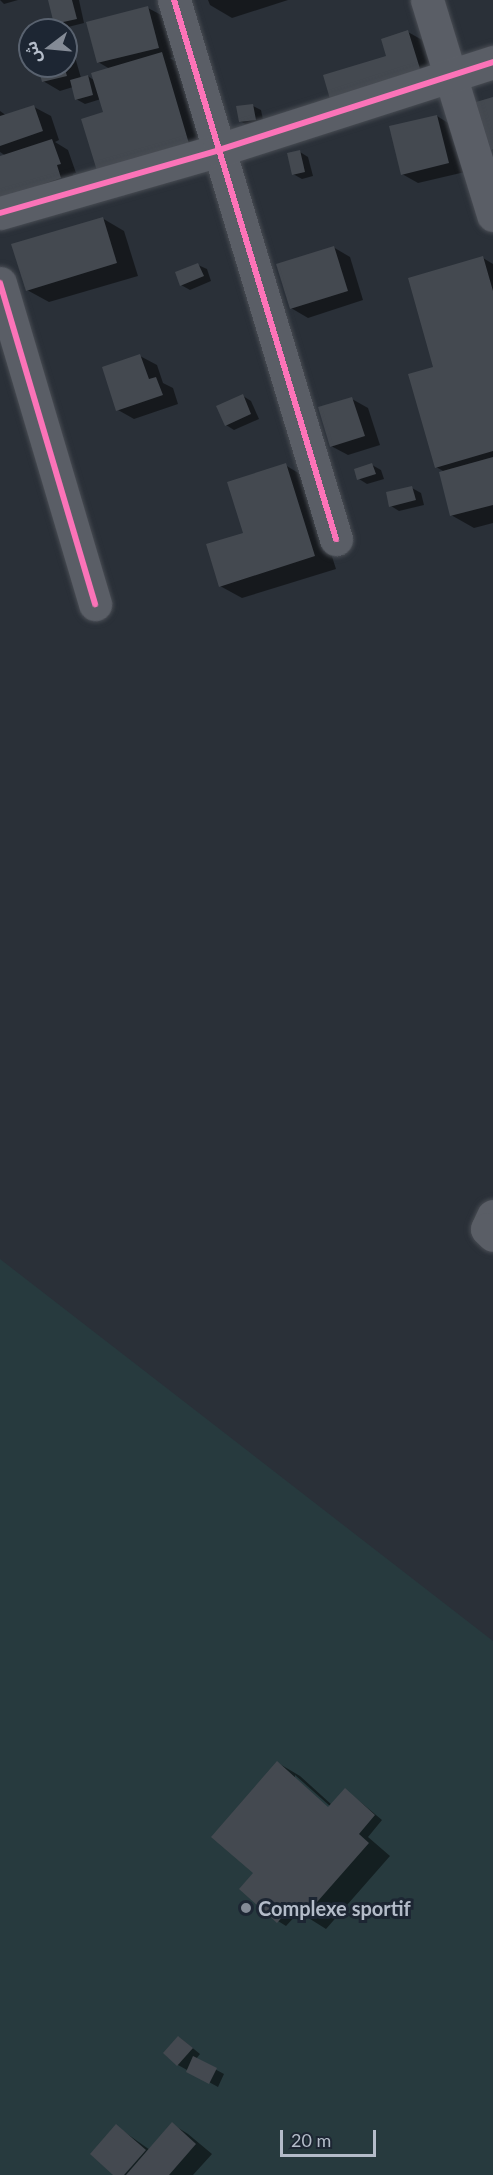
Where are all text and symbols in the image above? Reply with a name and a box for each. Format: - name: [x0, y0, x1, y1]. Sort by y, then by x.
- north arrow: [18, 18, 78, 78]
- text: ش: [20, 39, 44, 66]
- place label: Complexe sportif: [258, 1896, 411, 1920]
- marker: Complexe sportif: [239, 1901, 253, 1915]
- scale bar: [283, 2118, 379, 2156]
- text: 20 m: [291, 2129, 331, 2151]

